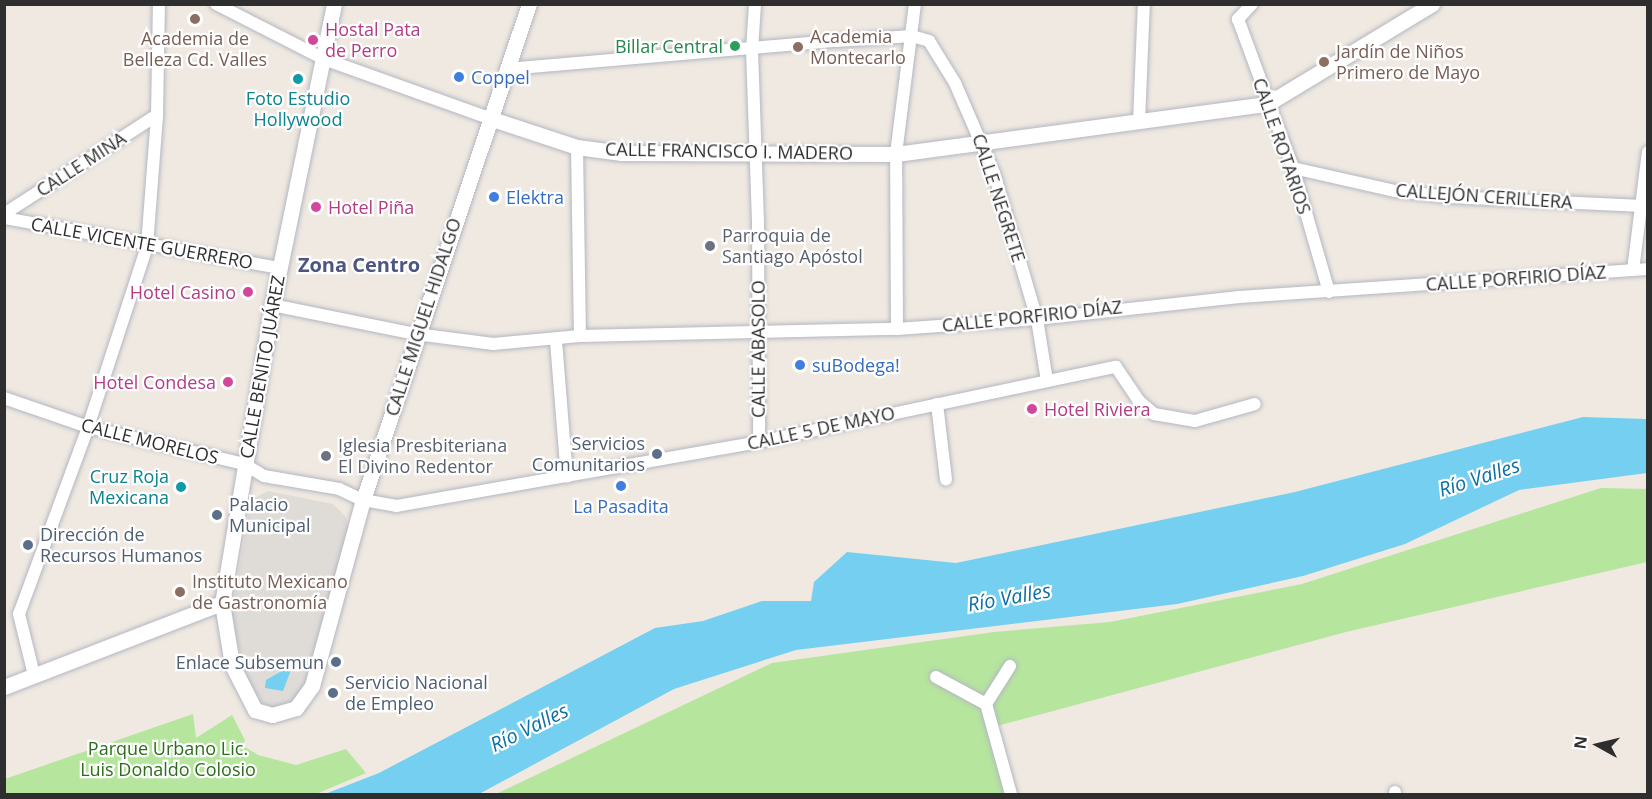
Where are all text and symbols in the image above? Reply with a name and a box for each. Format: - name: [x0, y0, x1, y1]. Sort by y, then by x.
- marker: Academia de Belleza Cd. Valles: [188, 12, 202, 26]
- place label: Hostal Pata de Perro: [325, 19, 421, 62]
- place label: Academia Montecarlo: [810, 26, 906, 68]
- place label: Academia de Belleza Cd. Valles: [123, 28, 267, 70]
- marker: Hostal Pata de Perro: [306, 33, 320, 47]
- place label: Billar Central: [615, 35, 723, 57]
- marker: Billar Central: [728, 39, 742, 53]
- marker: Academia Montecarlo: [791, 40, 805, 54]
- place label: Jardín de Niños Primero de Mayo: [1336, 41, 1480, 84]
- marker: Jardín de Niños Primero de Mayo: [1317, 55, 1331, 69]
- place label: Coppel: [471, 66, 530, 88]
- marker: Coppel: [452, 70, 466, 84]
- marker: Foto Estudio Hollywood: [291, 72, 305, 86]
- street label: CALLE ROTARIOS: [1249, 75, 1315, 217]
- place label: Foto Estudio Hollywood: [246, 88, 350, 130]
- street label: CALLE MINA: [32, 127, 130, 201]
- street label: CALLE NEGRETE: [968, 131, 1030, 265]
- street label: CALLE FRANCISCO I. MADERO: [605, 138, 853, 164]
- street label: CALLEJÓN CERILLERA: [1395, 179, 1573, 213]
- place label: Elektra: [506, 186, 564, 208]
- marker: Elektra: [487, 190, 501, 204]
- place label: Hotel Piña: [328, 196, 414, 218]
- marker: Hotel Piña: [309, 200, 323, 214]
- street label: CALLE VICENTE GUERRERO: [29, 213, 255, 273]
- street label: CALLE MIGUEL HIDALGO: [381, 215, 465, 419]
- place label: Parroquia de Santiago Apóstol: [722, 225, 863, 268]
- marker: Parroquia de Santiago Apóstol: [703, 239, 717, 253]
- district label: Zona Centro: [298, 252, 420, 276]
- street label: CALLE PORFIRIO DÍAZ: [1425, 261, 1607, 295]
- street label: CALLE BENITO JUÁREZ: [235, 274, 289, 460]
- street label: CALLE ABASOLO: [747, 280, 769, 418]
- place label: Hotel Casino: [130, 281, 236, 303]
- marker: Hotel Casino: [241, 285, 255, 299]
- street label: CALLE PORFIRIO DÍAZ: [941, 296, 1123, 336]
- place label: suBodega!: [812, 354, 900, 376]
- marker: suBodega!: [793, 358, 807, 372]
- place label: Hotel Condesa: [93, 371, 216, 393]
- marker: Hotel Condesa: [221, 375, 235, 389]
- place label: Hotel Riviera: [1044, 398, 1150, 420]
- street label: CALLE 5 DE MAYO: [745, 402, 897, 454]
- marker: Hotel Riviera: [1025, 402, 1039, 416]
- street label: CALLE MORELOS: [79, 413, 221, 469]
- place label: Servicios Comunitarios: [532, 433, 645, 476]
- place label: Iglesia Presbiteriana El Divino Redentor: [338, 435, 507, 478]
- marker: Servicios Comunitarios: [650, 447, 664, 461]
- marker: Iglesia Presbiteriana El Divino Redentor: [319, 449, 333, 463]
- water label: Río Valles: [1435, 453, 1523, 501]
- place label: Cruz Roja Mexicana: [89, 466, 169, 508]
- marker: La Pasadita: [614, 479, 628, 493]
- marker: Cruz Roja Mexicana: [174, 480, 188, 494]
- place label: Palacio Municipal: [229, 494, 311, 536]
- place label: La Pasadita: [573, 495, 669, 517]
- marker: Palacio Municipal: [210, 508, 224, 522]
- place label: Dirección de Recursos Humanos: [40, 524, 202, 566]
- marker: Dirección de Recursos Humanos: [21, 538, 35, 552]
- place label: Instituto Mexicano de Gastronomía: [192, 571, 348, 614]
- water label: Río Valles: [966, 578, 1052, 616]
- marker: Instituto Mexicano de Gastronomía: [173, 585, 187, 599]
- place label: Enlace Subsemun: [176, 651, 324, 673]
- marker: Enlace Subsemun: [329, 655, 343, 669]
- place label: Servicio Nacional de Empleo: [345, 672, 488, 714]
- marker: Servicio Nacional de Empleo: [326, 686, 340, 700]
- water label: Río Valles: [486, 698, 572, 756]
- north arrow: [1568, 715, 1628, 775]
- text: N: [1568, 735, 1592, 750]
- park label: Parque Urbano Lic. Luis Donaldo Colosio: [80, 738, 256, 780]

